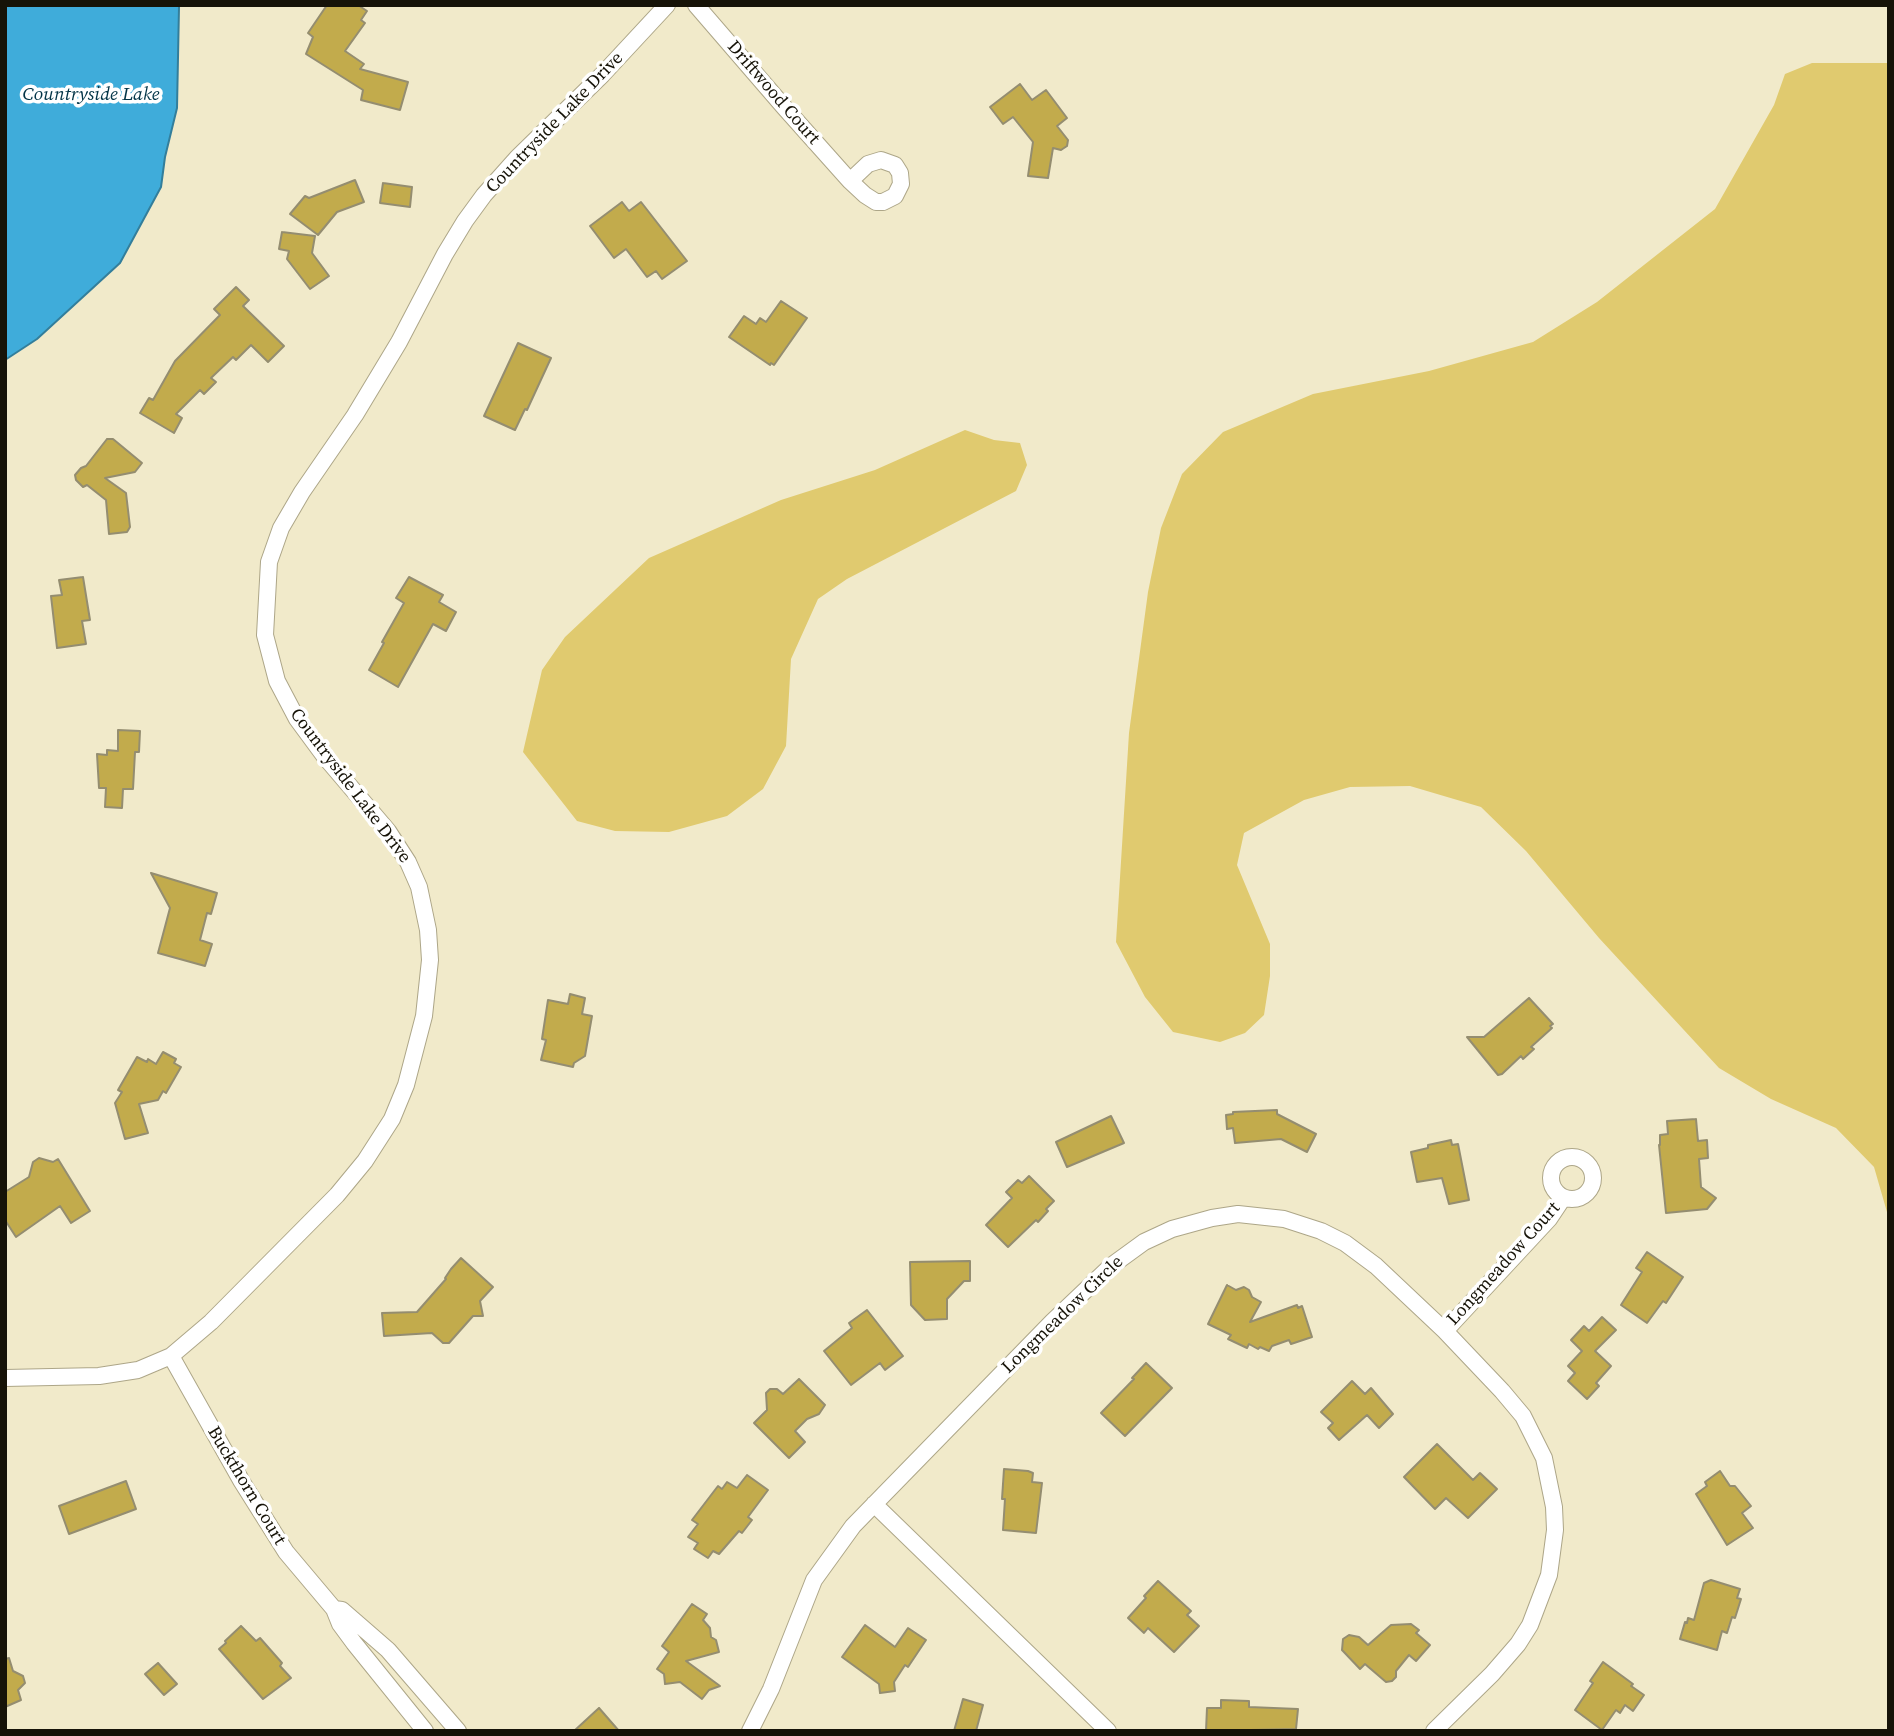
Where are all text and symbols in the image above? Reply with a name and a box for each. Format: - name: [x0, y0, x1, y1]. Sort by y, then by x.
- street label: Driftwood Court: [722, 37, 824, 149]
- street label: Countryside Lake Drive: [482, 48, 628, 198]
- water label: Countryside Lake: [23, 84, 159, 106]
- street label: Countryside Lake Drive: [285, 704, 415, 868]
- street label: Longmeadow Court: [1443, 1198, 1565, 1330]
- street label: Longmeadow Circle: [998, 1251, 1128, 1379]
- street label: Buckthorn Court: [202, 1423, 290, 1549]

